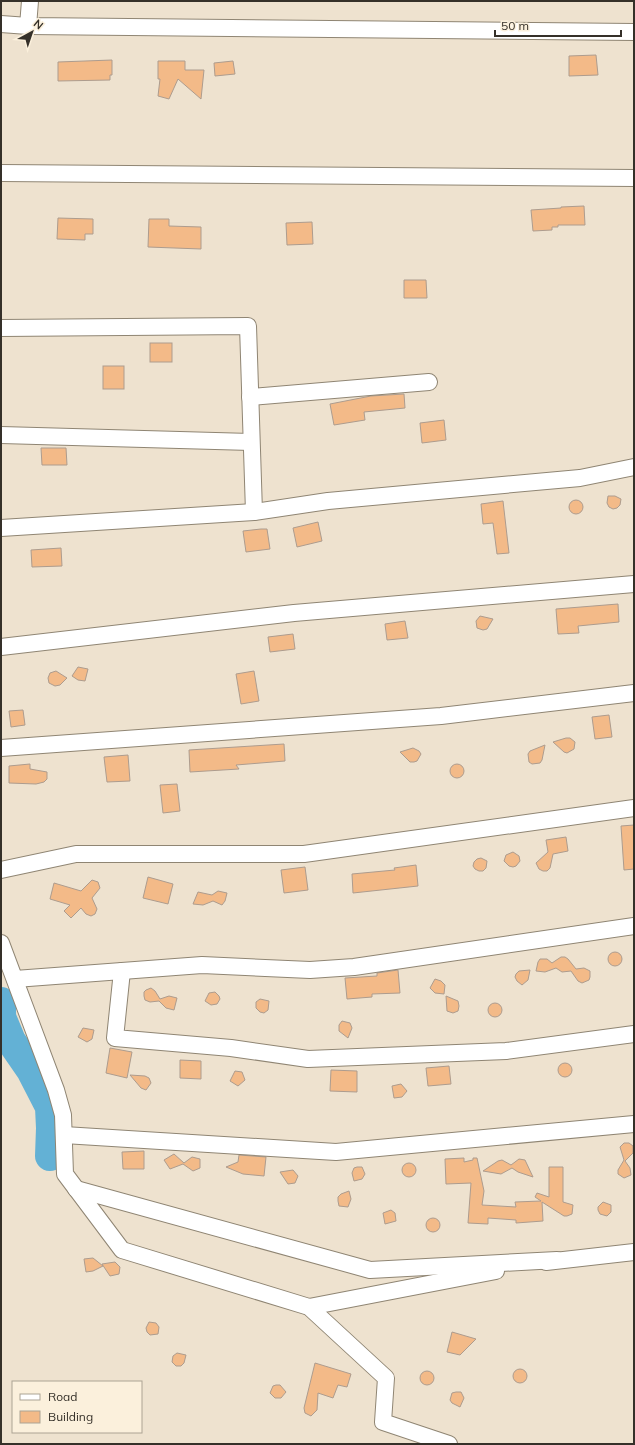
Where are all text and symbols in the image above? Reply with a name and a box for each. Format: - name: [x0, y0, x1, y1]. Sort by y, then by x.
- north arrow: [12, 12, 52, 52]
- scale bar: [495, 12, 621, 38]
- text: N: [31, 16, 46, 32]
- text: 50 m: [501, 18, 529, 33]
- legend: [12, 1381, 142, 1433]
- text: Road: [48, 1389, 77, 1404]
- text: Building: [48, 1409, 93, 1424]

